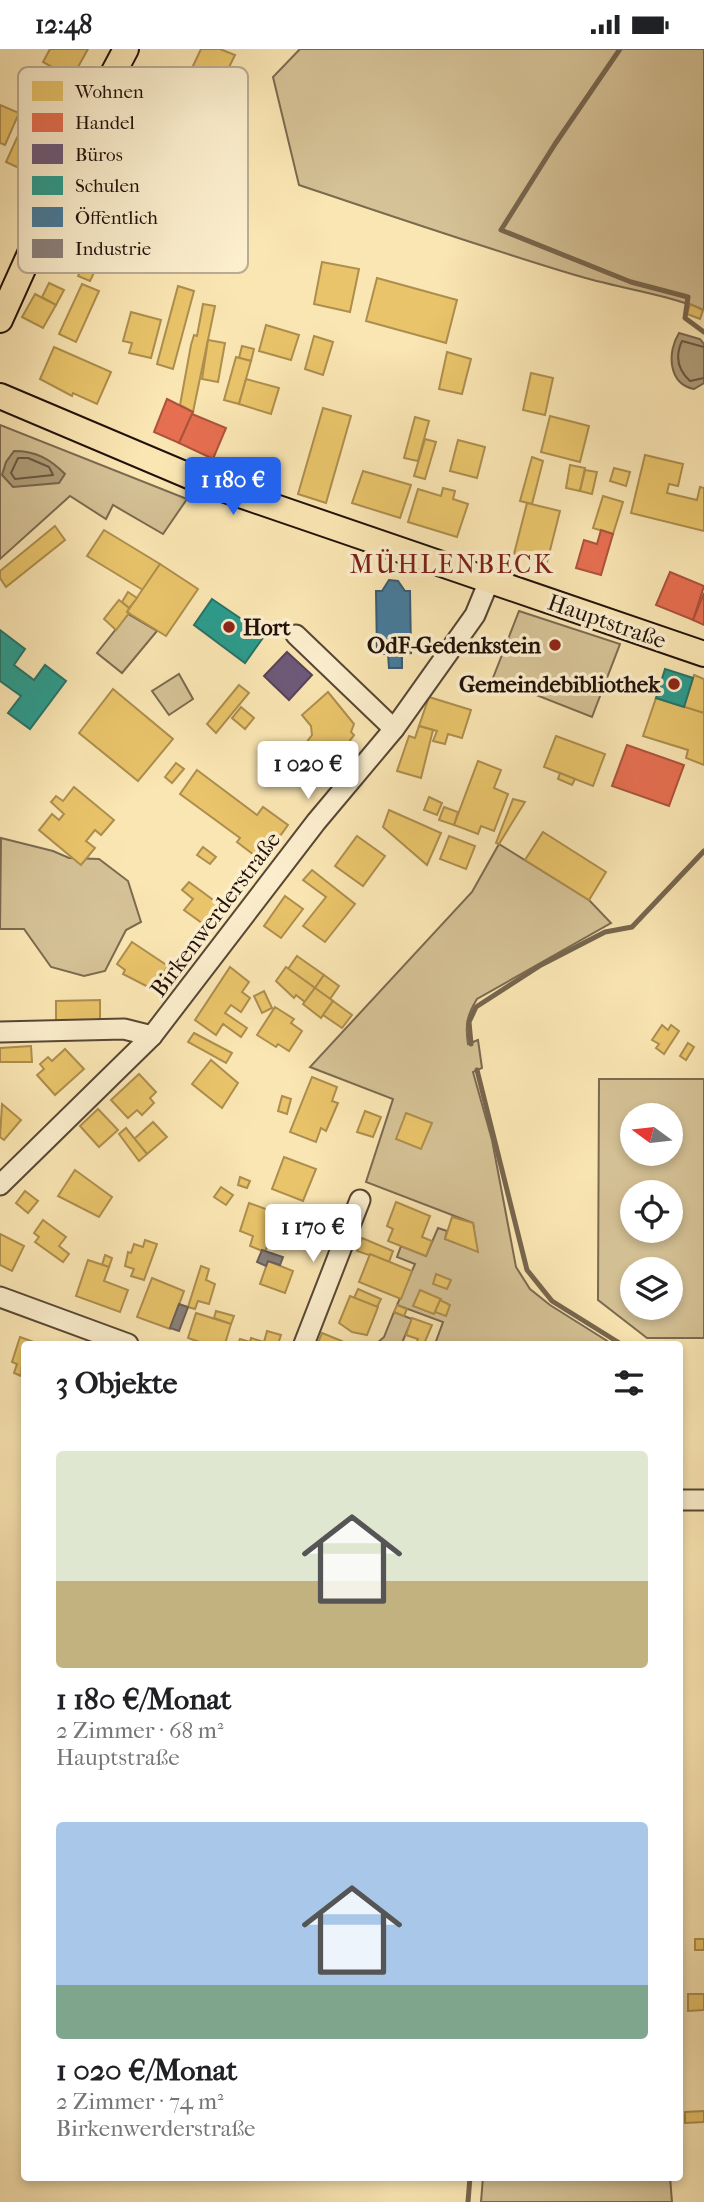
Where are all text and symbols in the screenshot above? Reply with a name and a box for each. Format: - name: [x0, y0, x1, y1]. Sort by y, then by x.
- text: 12:48: [35, 9, 92, 40]
- legend: [18, 67, 248, 273]
- text: Wohnen: [74, 81, 144, 103]
- text: Handel: [75, 112, 135, 134]
- text: Büros: [75, 144, 123, 166]
- text: Schulen: [75, 175, 140, 197]
- text: Öffentlich: [75, 207, 158, 229]
- text: Industrie: [75, 238, 151, 260]
- pin: 1 180 €: [168, 457, 298, 517]
- text: 1 180 €: [201, 466, 265, 493]
- district label: MÜHLENBECK: [350, 549, 554, 580]
- street label: Hauptstraße: [544, 589, 670, 654]
- place label: Hort: [243, 614, 291, 641]
- marker: Hort: [221, 619, 237, 635]
- place label: OdF-Gedenkstein: [367, 632, 542, 659]
- marker: OdF-Gedenkstein: [547, 637, 563, 653]
- place label: Gemeindebibliothek: [459, 671, 661, 698]
- marker: Gemeindebibliothek: [666, 676, 682, 692]
- pin: 1 020 €: [243, 741, 373, 801]
- text: 1 020 €: [274, 750, 342, 777]
- street label: Birkenwerderstraße: [145, 827, 286, 1002]
- north arrow: [620, 1103, 682, 1165]
- map controls: [620, 1103, 683, 1320]
- button: locate: [620, 1180, 683, 1243]
- pin: 1 170 €: [248, 1205, 378, 1264]
- text: 1 170 €: [281, 1213, 345, 1240]
- button: layers: [620, 1257, 683, 1320]
- icon: filters: [610, 1364, 648, 1402]
- text: 3 Objekte: [56, 1366, 177, 1401]
- icon: home: [289, 1496, 415, 1622]
- text: 1 180 €/Monat: [56, 1682, 231, 1717]
- text: 2 Zimmer · 68 m²: [56, 1717, 223, 1744]
- text: Hauptstraße: [56, 1744, 180, 1771]
- icon: home: [289, 1867, 415, 1993]
- text: 1 020 €/Monat: [56, 2053, 237, 2088]
- text: 2 Zimmer · 74 m²: [56, 2088, 224, 2115]
- text: Birkenwerderstraße: [56, 2115, 255, 2142]

